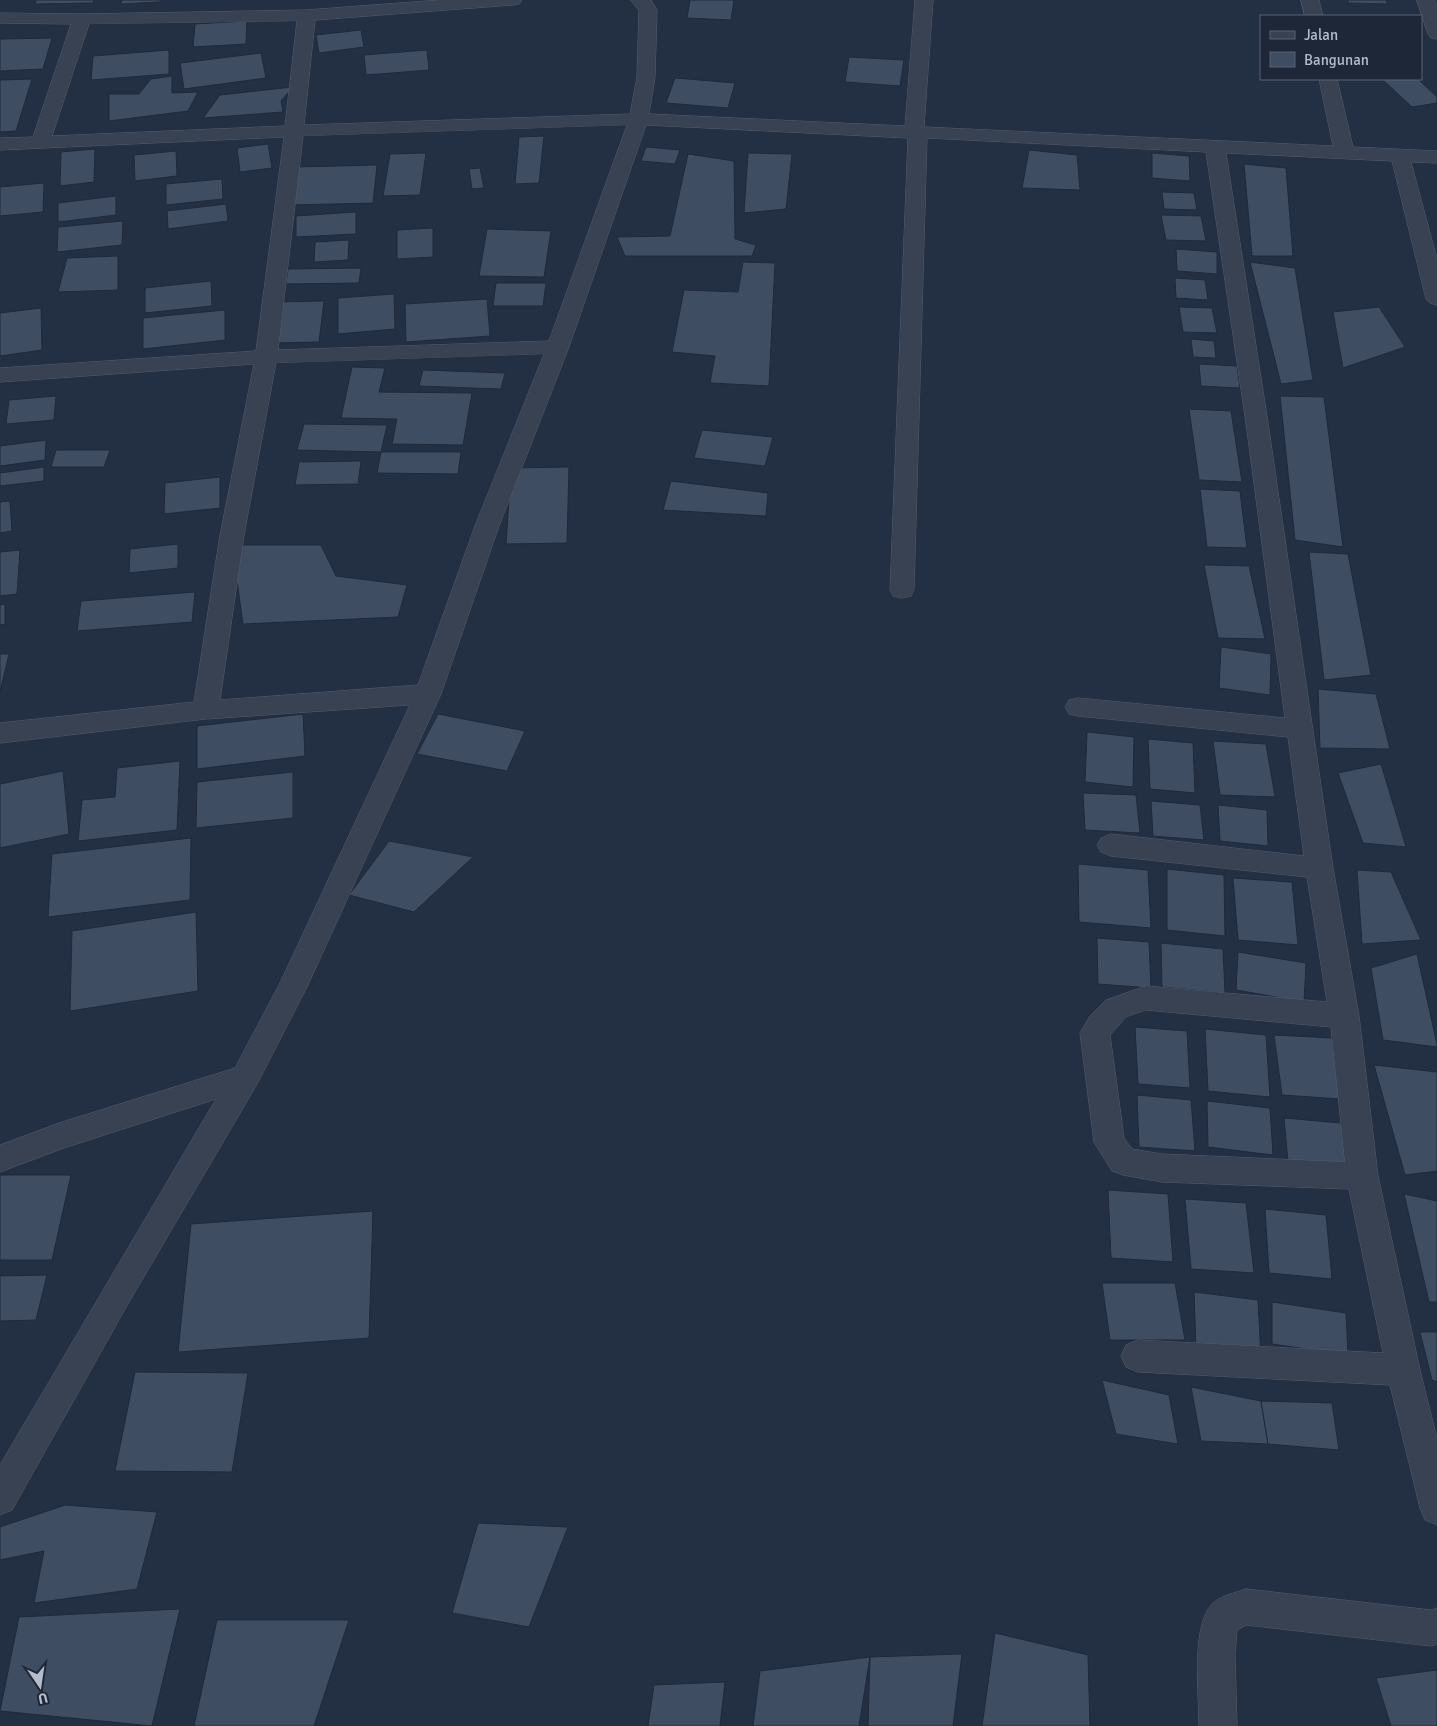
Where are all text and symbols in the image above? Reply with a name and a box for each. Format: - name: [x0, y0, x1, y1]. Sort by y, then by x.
- legend: [1260, 15, 1422, 80]
- text: Jalan: [1304, 26, 1338, 44]
- text: Bangunan: [1304, 51, 1369, 69]
- north arrow: [15, 1661, 65, 1711]
- text: U: [36, 1689, 49, 1708]

